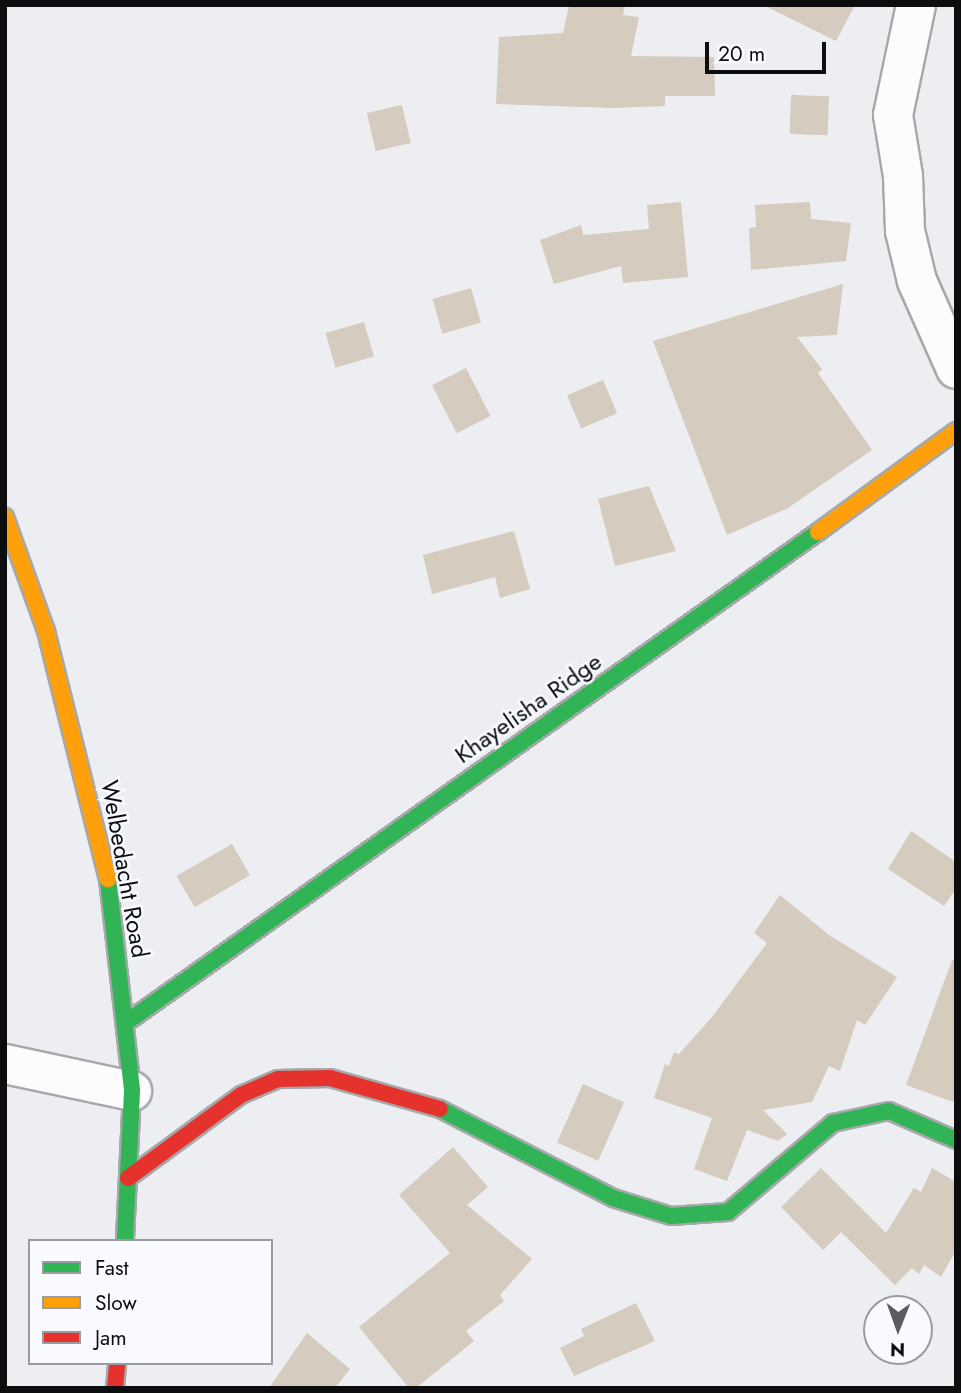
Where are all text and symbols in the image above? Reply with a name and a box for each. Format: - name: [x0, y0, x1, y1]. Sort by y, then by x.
- scale bar: [709, 28, 830, 72]
- text: 20 m: [718, 39, 765, 69]
- street label: Khayelisha Ridge: [449, 647, 607, 769]
- street label: Welbedacht Road: [95, 778, 155, 960]
- legend: [28, 1239, 273, 1365]
- text: Fast: [95, 1253, 128, 1283]
- text: Slow: [95, 1288, 137, 1318]
- north arrow: [863, 1295, 933, 1365]
- text: Jam: [95, 1323, 127, 1353]
- text: N: [890, 1336, 905, 1363]

